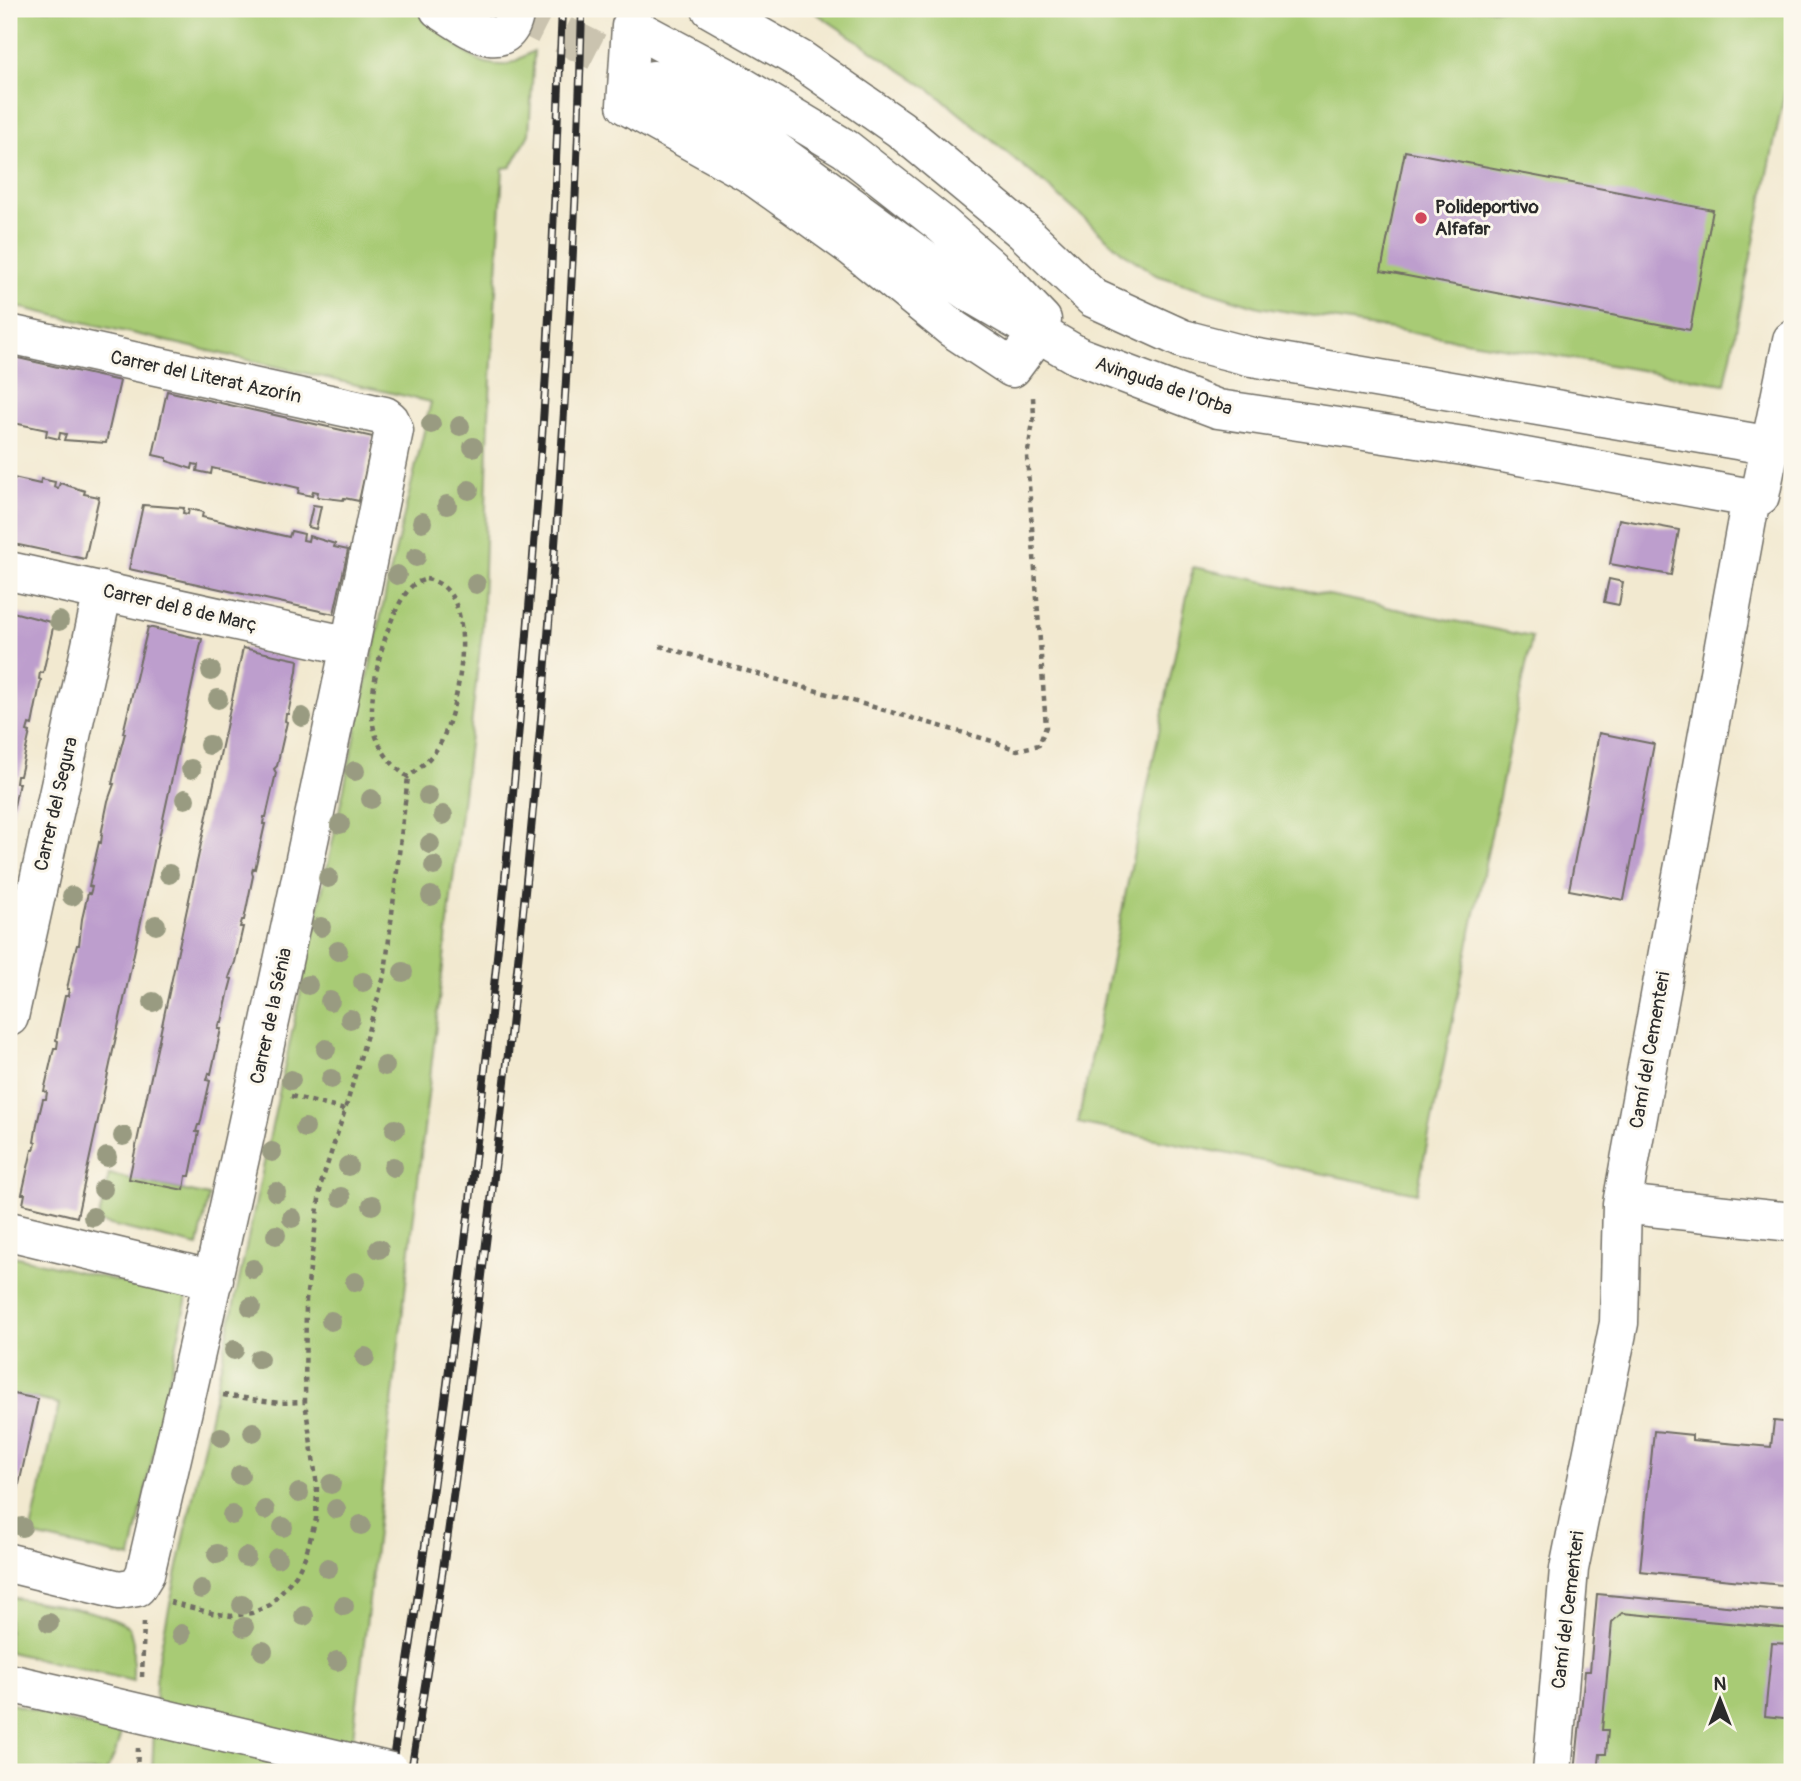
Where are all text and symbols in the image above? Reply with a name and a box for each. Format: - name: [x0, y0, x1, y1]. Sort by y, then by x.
- place label: Polideportivo Alfafar: [1435, 195, 1540, 241]
- marker: Polideportivo Alfafar: [1413, 210, 1429, 226]
- street label: Carrer del Literat Azorín: [108, 345, 304, 409]
- street label: Avinguda de l'Orba: [1092, 351, 1236, 421]
- street label: Carrer del 8 de Març: [101, 579, 260, 637]
- street label: Carrer del Segura: [29, 735, 83, 873]
- street label: Carrer de la Sénia: [245, 946, 297, 1086]
- street label: Camí del Cementeri: [1624, 970, 1676, 1130]
- street label: Camí del Cementeri: [1546, 1530, 1590, 1690]
- north arrow: [1686, 1666, 1756, 1736]
- text: N: [1714, 1672, 1727, 1696]

